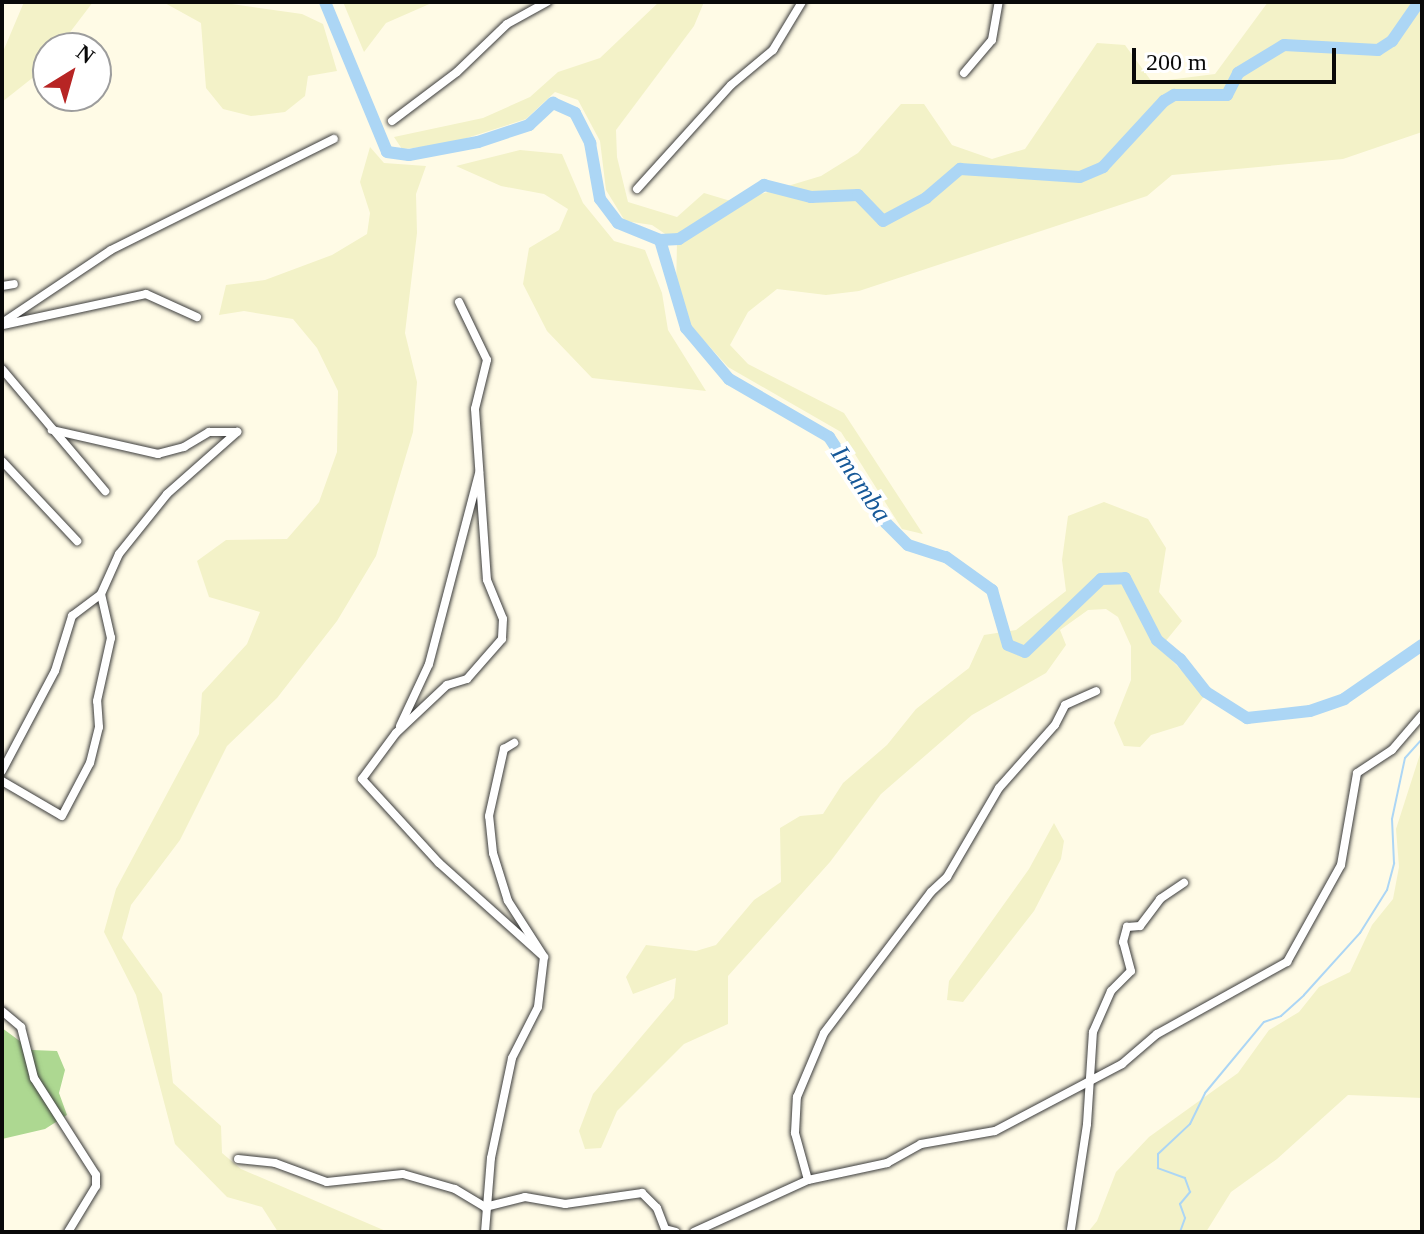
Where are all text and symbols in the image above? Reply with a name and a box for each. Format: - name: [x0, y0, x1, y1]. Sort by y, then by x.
- north arrow: [32, 32, 112, 112]
- scale bar: [1136, 32, 1340, 82]
- text: N: [72, 39, 99, 69]
- text: 200 m: [1146, 49, 1207, 75]
- water label: Imamba: [824, 440, 898, 528]

